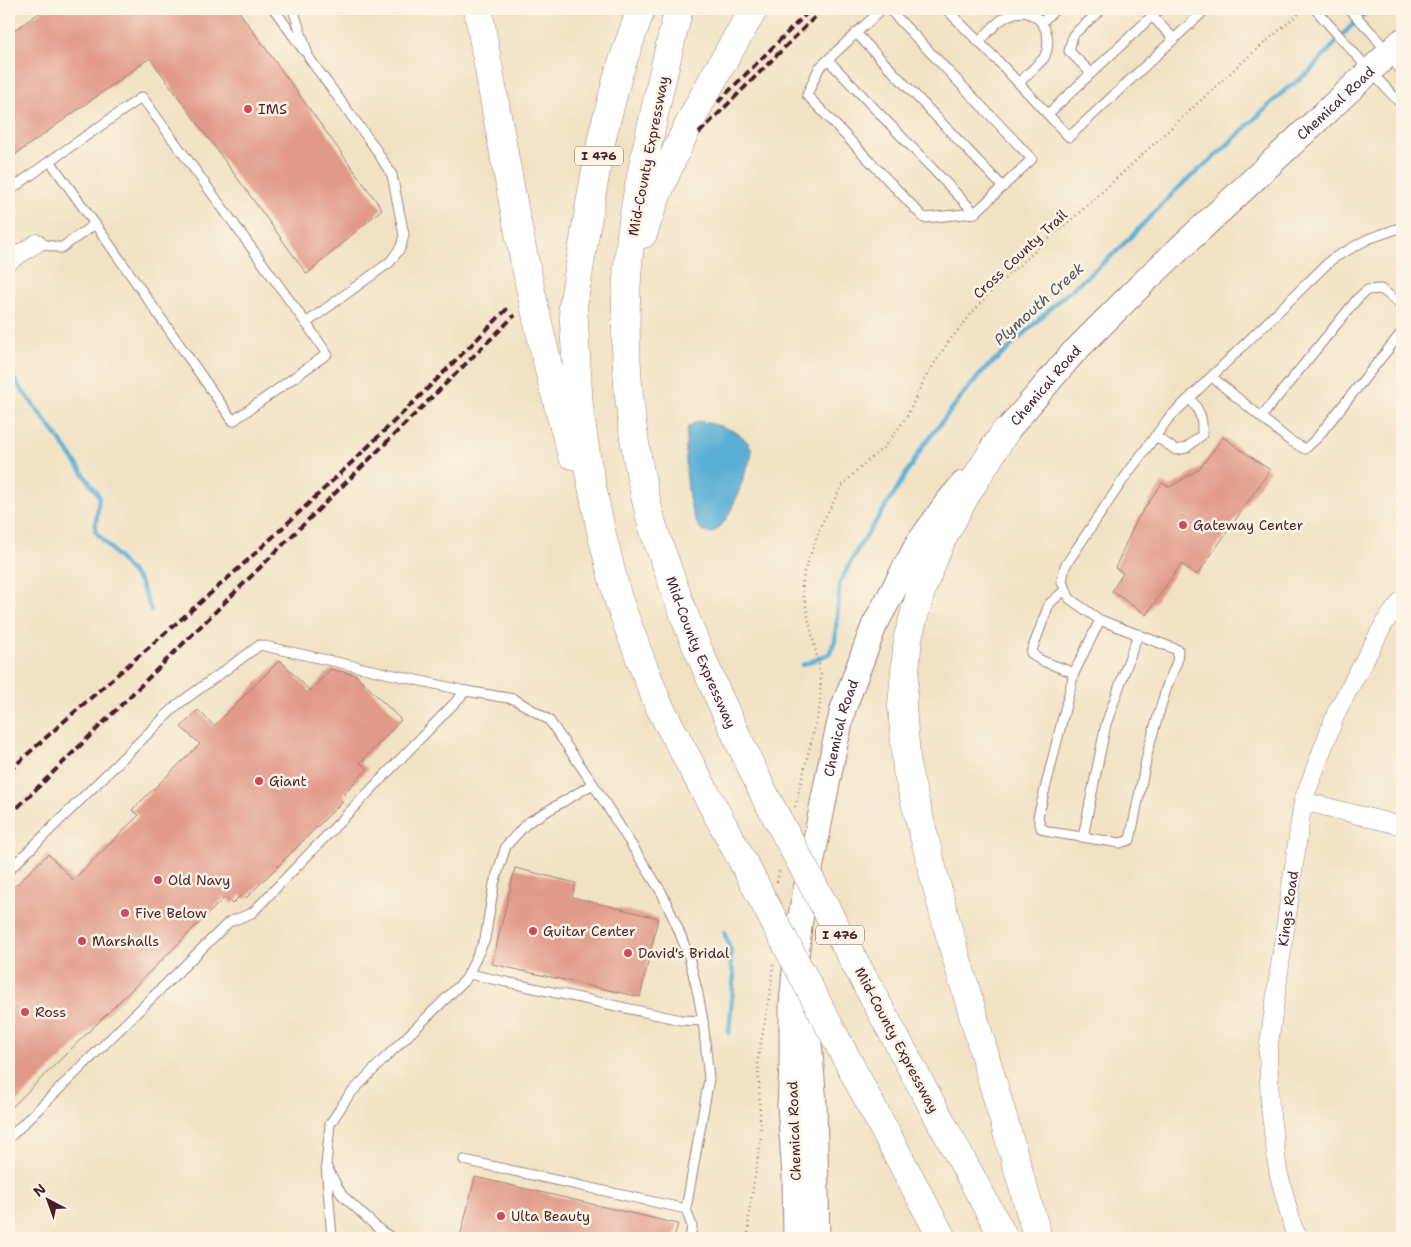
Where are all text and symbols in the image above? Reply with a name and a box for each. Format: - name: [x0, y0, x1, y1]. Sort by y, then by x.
- street label: Chemical Road: [1293, 62, 1378, 144]
- street label: Mid-County Expressway: [624, 74, 672, 238]
- place label: IMS: [258, 100, 287, 118]
- marker: IMS: [242, 103, 254, 115]
- road number: I 476: [575, 146, 623, 166]
- street label: Cross County Trail: [969, 205, 1071, 302]
- water label: Plymouth Creek: [990, 258, 1088, 350]
- street label: Chemical Road: [1006, 341, 1085, 429]
- place label: Gateway Center: [1193, 516, 1304, 534]
- marker: Gateway Center: [1177, 519, 1189, 531]
- street label: Mid-County Expressway: [662, 574, 741, 731]
- street label: Chemical Road: [820, 677, 862, 778]
- place label: Giant: [269, 772, 307, 790]
- marker: Giant: [253, 775, 265, 787]
- street label: Kings Road: [1274, 869, 1302, 948]
- place label: Old Navy: [168, 871, 230, 889]
- marker: Old Navy: [152, 874, 164, 886]
- place label: Five Below: [135, 904, 207, 922]
- marker: Five Below: [119, 907, 131, 919]
- place label: Guitar Center: [543, 922, 636, 940]
- marker: Guitar Center: [527, 925, 539, 937]
- road number: I 476: [816, 926, 864, 944]
- place label: Marshalls: [92, 932, 159, 950]
- marker: Marshalls: [76, 935, 88, 947]
- place label: David's Bridal: [638, 944, 730, 962]
- marker: David's Bridal: [622, 947, 634, 959]
- street label: Mid-County Expressway: [851, 964, 943, 1116]
- place label: Ross: [35, 1003, 66, 1021]
- marker: Ross: [19, 1006, 31, 1018]
- street label: Chemical Road: [783, 1081, 805, 1181]
- north arrow: [22, 1174, 72, 1224]
- text: N: [29, 1180, 50, 1201]
- place label: Ulta Beauty: [511, 1207, 590, 1225]
- marker: Ulta Beauty: [495, 1210, 507, 1222]

